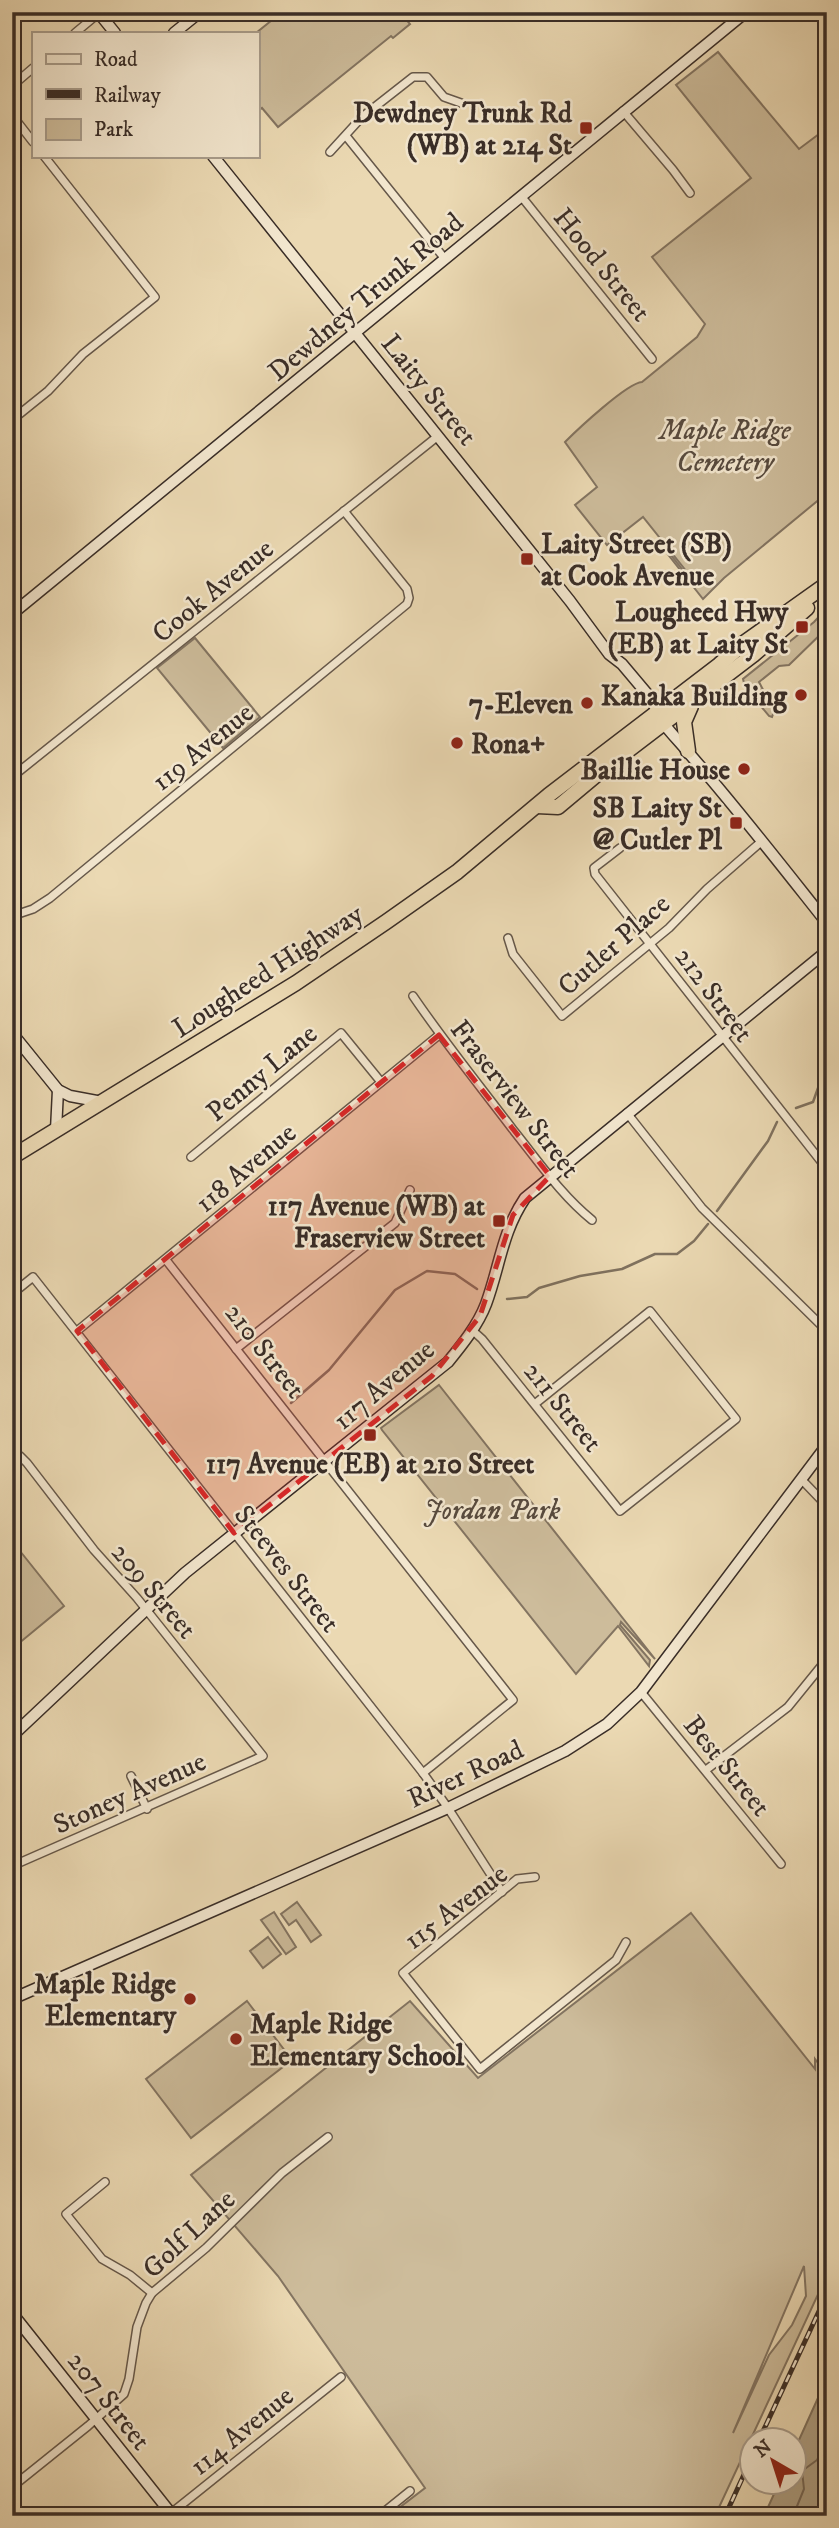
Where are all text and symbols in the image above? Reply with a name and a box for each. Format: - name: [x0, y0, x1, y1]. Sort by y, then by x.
- legend: [32, 32, 259, 158]
- text: Road: [94, 47, 138, 73]
- text: Railway: [94, 83, 162, 109]
- place label: Dewdney Trunk Rd (WB) at 214 St: [353, 96, 573, 163]
- text: Park: [94, 117, 134, 143]
- marker: Dewdney Trunk Rd (WB) at 214 St: [578, 120, 594, 136]
- street label: Hood Street: [545, 201, 658, 329]
- street label: Dewdney Trunk Road: [261, 205, 471, 389]
- street label: Laity Street: [373, 327, 485, 453]
- park label: Maple Ridge Cemetery: [657, 413, 792, 480]
- place label: Laity Street (SB) at Cook Avenue: [541, 527, 732, 594]
- street label: Cook Avenue: [145, 532, 281, 651]
- marker: Laity Street (SB) at Cook Avenue: [519, 551, 535, 567]
- place label: Lougheed Hwy (EB) at Laity St: [608, 595, 789, 662]
- marker: Lougheed Hwy (EB) at Laity St: [794, 619, 810, 635]
- place label: Kanaka Building: [601, 679, 788, 714]
- place label: 7-Eleven: [469, 687, 573, 722]
- marker: Kanaka Building: [793, 687, 809, 703]
- street label: 119 Avenue: [145, 695, 261, 799]
- marker: 7-Eleven: [579, 695, 595, 711]
- place label: Rona+: [471, 727, 546, 762]
- marker: Rona+: [449, 735, 465, 751]
- place label: Baillie House: [580, 753, 730, 788]
- marker: Baillie House: [736, 761, 752, 777]
- place label: SB Laity St @ Cutler Pl: [593, 791, 723, 858]
- marker: SB Laity St @ Cutler Pl: [728, 815, 744, 831]
- street label: Cutler Place: [551, 887, 677, 1003]
- street label: Lougheed Highway: [166, 896, 370, 1046]
- street label: 212 Street: [667, 940, 761, 1049]
- street label: Fraserview Street: [442, 1013, 587, 1185]
- street label: Penny Lane: [199, 1017, 325, 1130]
- street label: 118 Avenue: [188, 1116, 304, 1221]
- place label: 117 Avenue (WB) at Fraserview Street: [267, 1189, 485, 1256]
- marker: 117 Avenue (WB) at Fraserview Street: [491, 1213, 507, 1229]
- street label: 210 Street: [217, 1296, 313, 1406]
- street label: 117 Avenue: [326, 1333, 442, 1438]
- street label: 211 Street: [516, 1355, 610, 1459]
- marker: 117 Avenue (EB) at 210 Street: [362, 1427, 378, 1443]
- place label: 117 Avenue (EB) at 210 Street: [206, 1447, 534, 1482]
- park label: Jordan Park: [424, 1493, 561, 1528]
- street label: Steeves Street: [226, 1498, 347, 1640]
- street label: 209 Street: [103, 1536, 204, 1646]
- street label: Best Street: [676, 1708, 778, 1824]
- street label: River Road: [402, 1732, 529, 1816]
- street label: Stoney Avenue: [48, 1744, 211, 1843]
- street label: 115 Avenue: [397, 1857, 515, 1958]
- place label: Maple Ridge Elementary: [34, 1967, 177, 2034]
- marker: Maple Ridge Elementary: [182, 1991, 198, 2007]
- place label: Maple Ridge Elementary School: [250, 2007, 465, 2074]
- marker: Maple Ridge Elementary School: [228, 2031, 244, 2047]
- street label: Golf Lane: [135, 2182, 243, 2286]
- street label: 207 Street: [59, 2345, 158, 2457]
- street label: 114 Avenue: [183, 2379, 301, 2484]
- north arrow: [738, 2426, 808, 2496]
- text: N: [750, 2435, 777, 2463]

